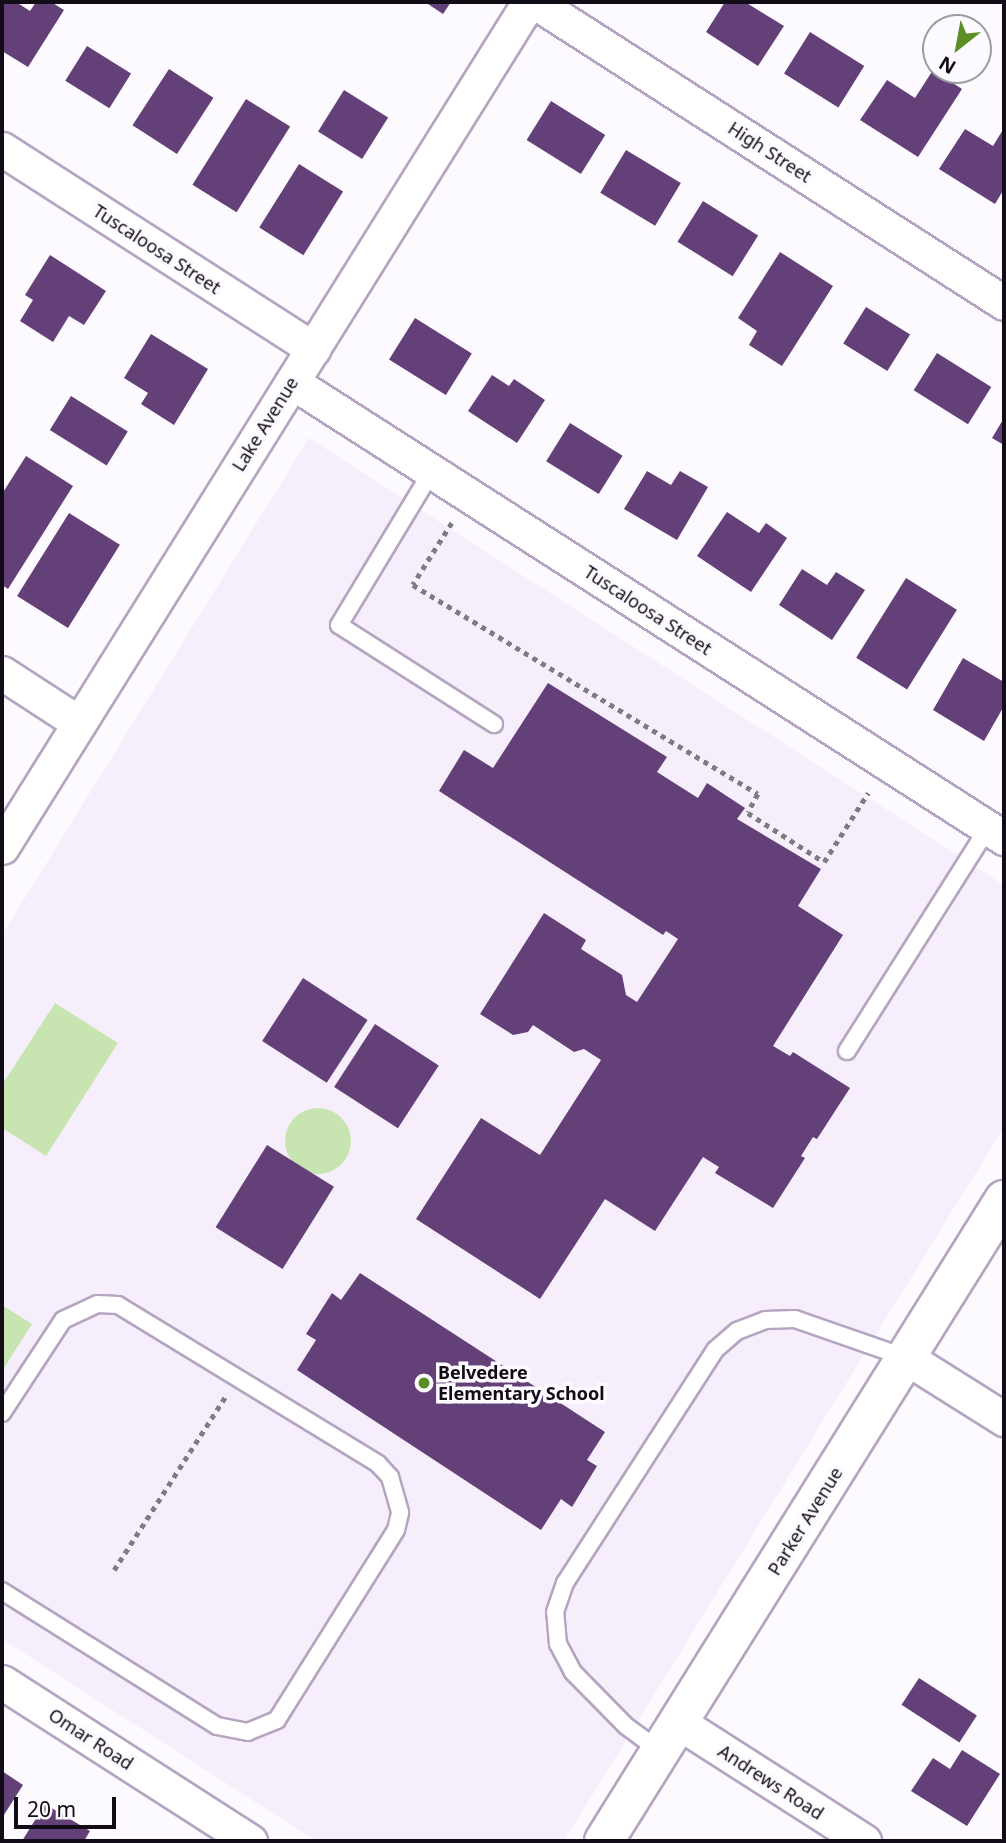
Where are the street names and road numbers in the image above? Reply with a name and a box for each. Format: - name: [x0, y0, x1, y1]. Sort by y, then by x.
- street label: High Street: [724, 117, 816, 187]
- street label: Tuscaloosa Street: [89, 200, 225, 298]
- street label: Lake Avenue: [227, 373, 303, 475]
- street label: Tuscaloosa Street: [580, 561, 716, 659]
- street label: Parker Avenue: [763, 1463, 847, 1579]
- street label: Omar Road: [45, 1704, 137, 1774]
- street label: Andrews Road: [714, 1740, 828, 1824]

